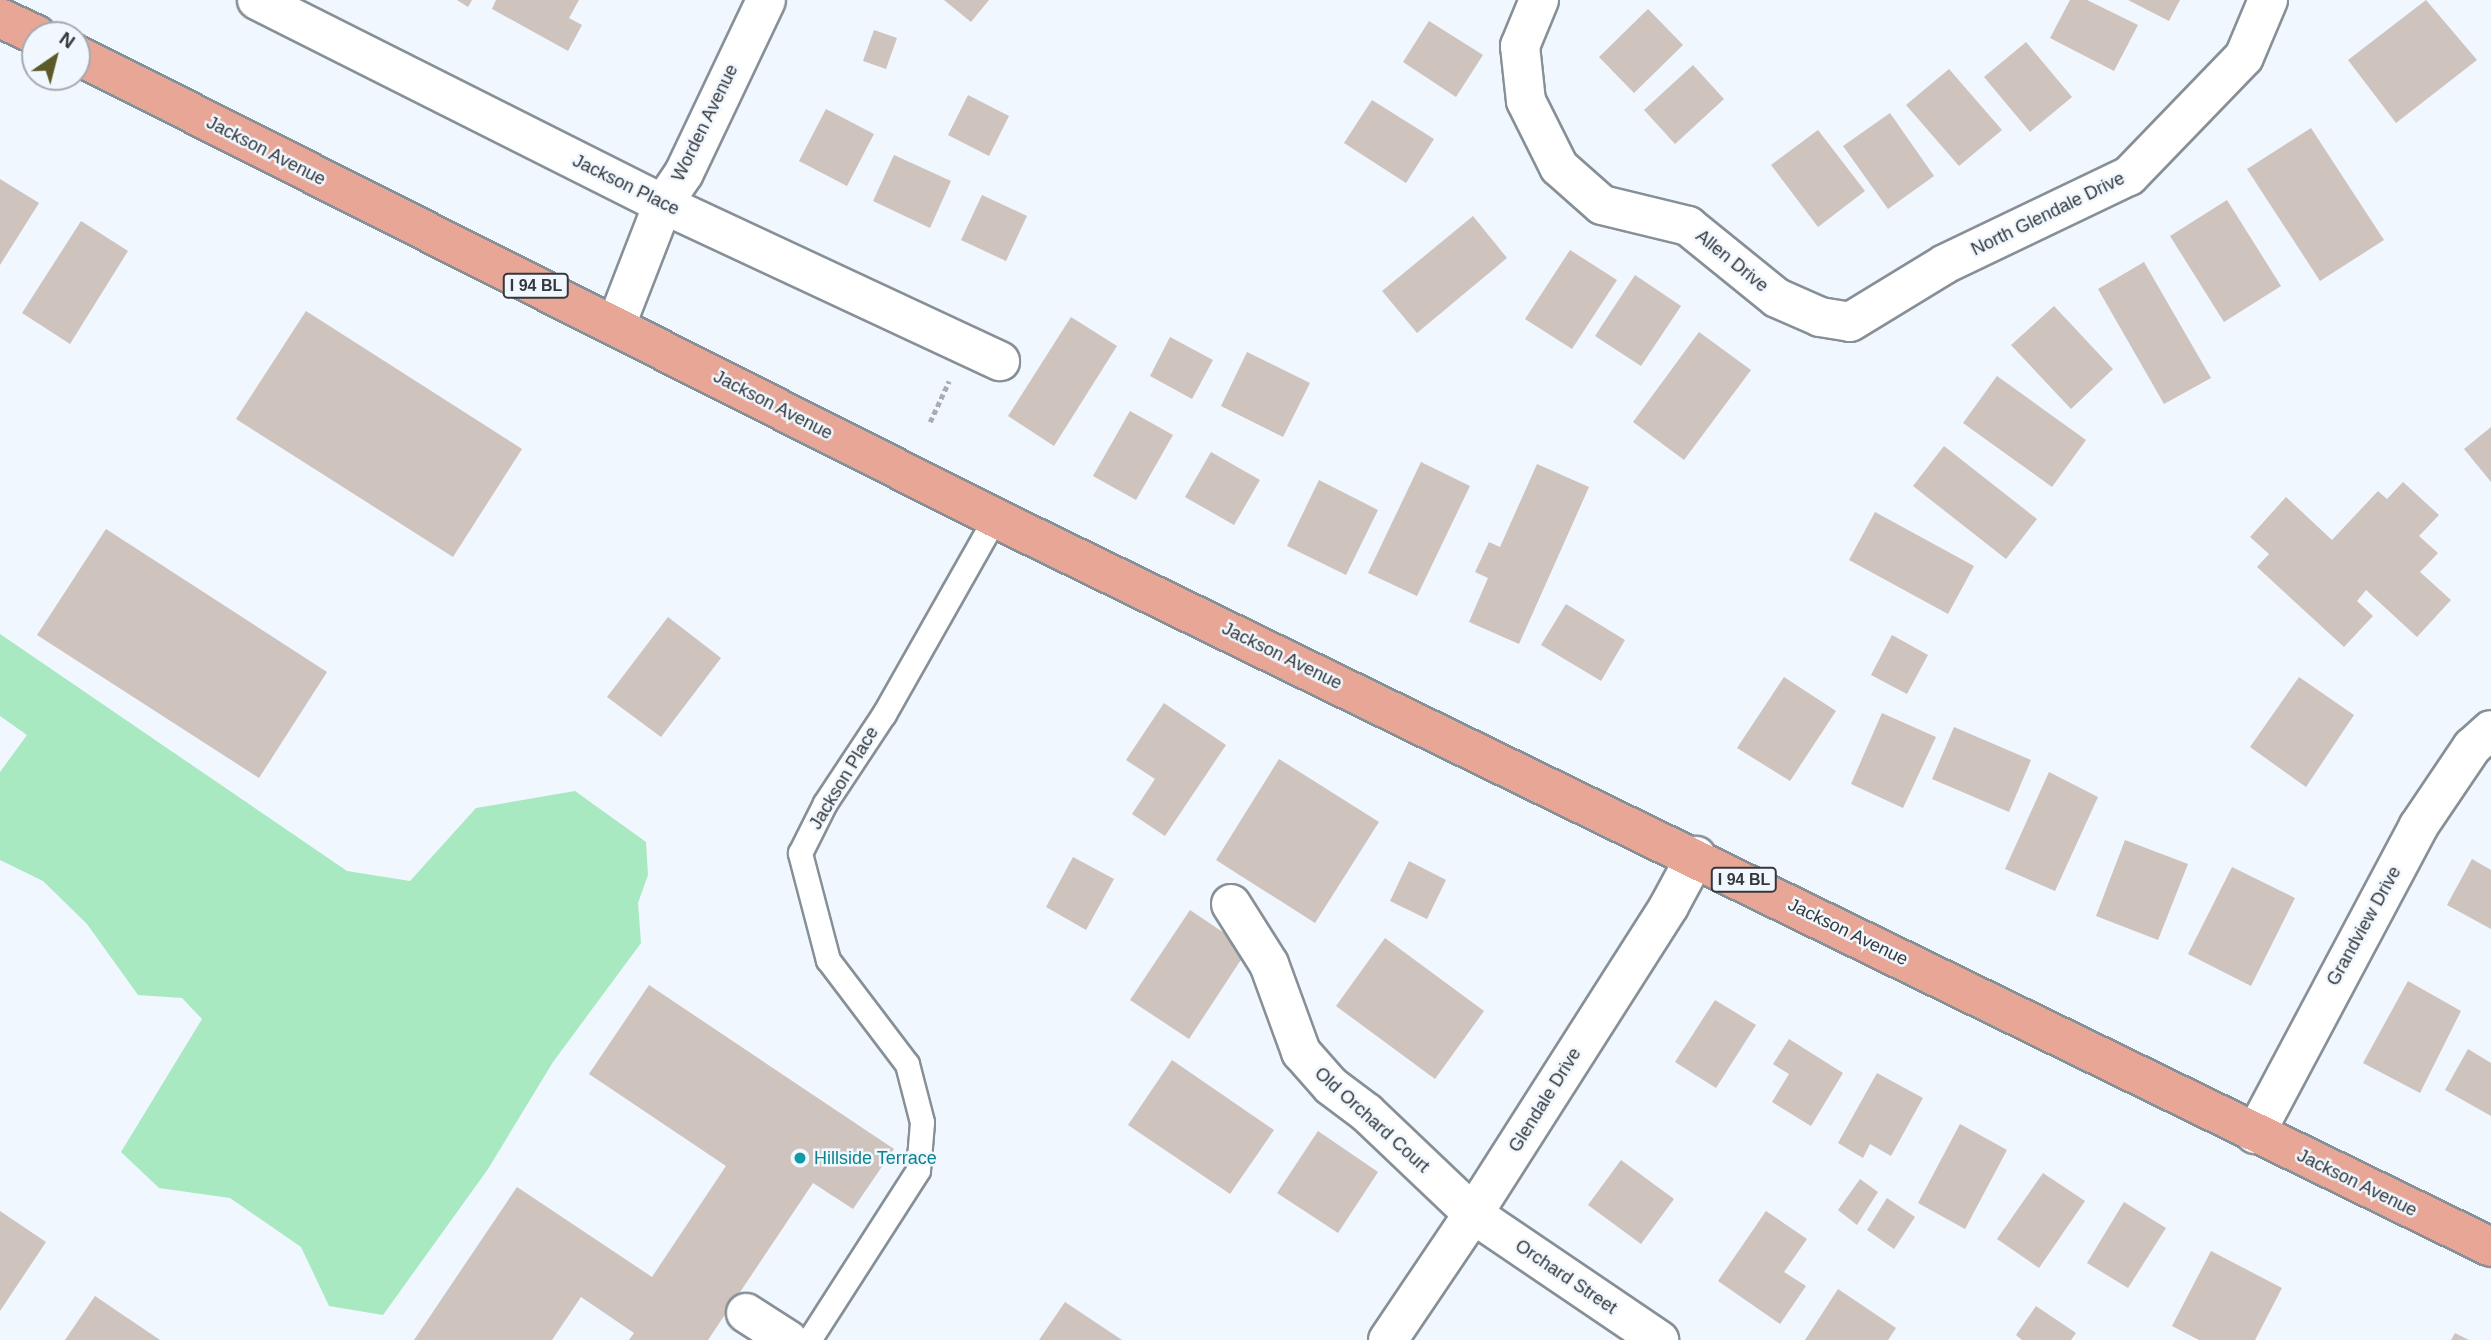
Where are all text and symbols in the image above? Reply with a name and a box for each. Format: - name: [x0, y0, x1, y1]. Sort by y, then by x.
- north arrow: [21, 21, 91, 91]
- text: N: [56, 27, 79, 53]
- street label: Worden Avenue: [667, 61, 743, 185]
- street label: Jackson Avenue: [202, 111, 330, 191]
- street label: Jackson Place: [569, 150, 683, 220]
- street label: North Glendale Drive: [1968, 167, 2128, 261]
- street label: Allen Drive: [1691, 225, 1773, 297]
- road number: I 94 BL: [503, 274, 569, 298]
- street label: Jackson Avenue: [709, 365, 837, 445]
- street label: Jackson Avenue: [1218, 617, 1346, 695]
- street label: Jackson Place: [805, 723, 883, 833]
- street label: Grandview Drive: [2322, 863, 2406, 989]
- road number: I 94 BL: [1711, 867, 1777, 892]
- street label: Jackson Avenue: [1784, 893, 1912, 971]
- street label: Glendale Drive: [1504, 1044, 1586, 1156]
- street label: Old Orchard Court: [1310, 1063, 1434, 1177]
- street label: Jackson Avenue: [2293, 1144, 2421, 1222]
- place label: Hillside Terrace: [814, 1147, 937, 1169]
- marker: Hillside Terrace: [792, 1150, 808, 1166]
- street label: Orchard Street: [1511, 1235, 1621, 1319]

